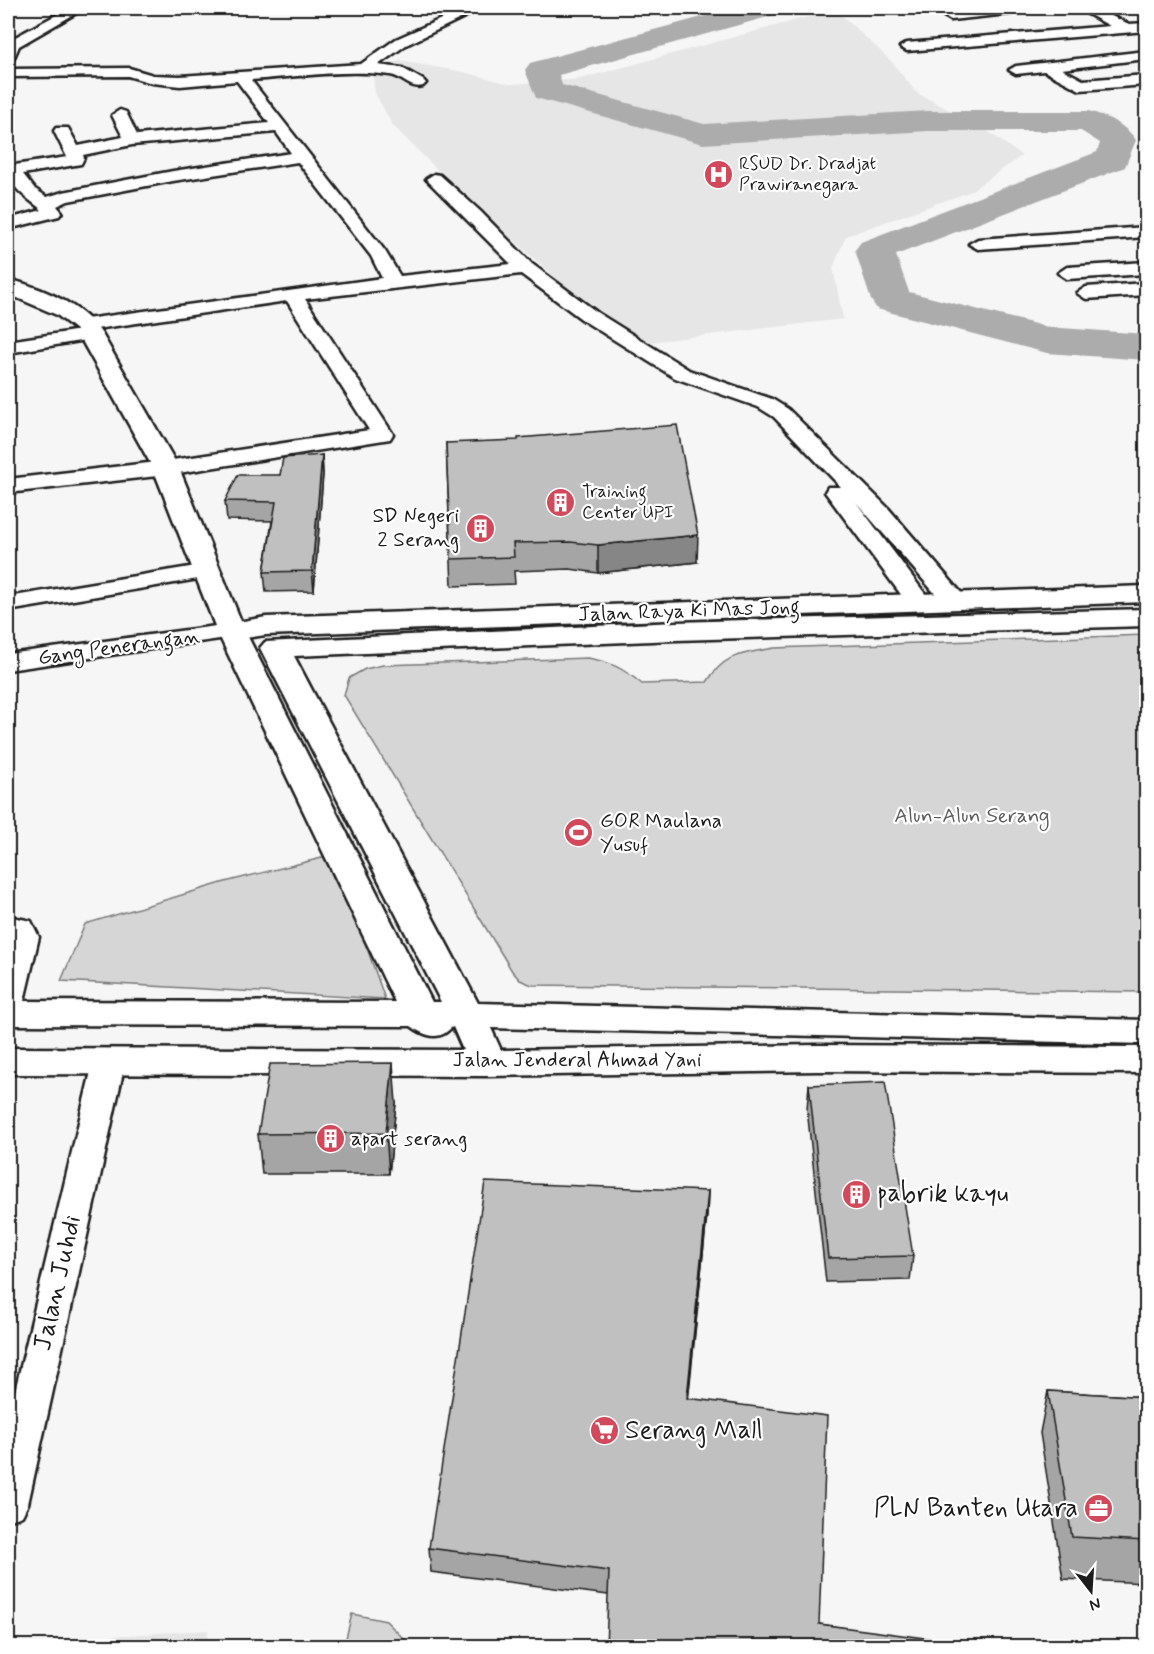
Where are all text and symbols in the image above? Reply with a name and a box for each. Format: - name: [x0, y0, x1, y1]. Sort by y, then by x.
- place label: RSUD Dr. Dradjat Prawiranegara: [739, 152, 876, 198]
- hospital icon: RSUD Dr. Dradjat Prawiranegara: [702, 158, 734, 190]
- place label: Training Center UPI: [582, 480, 673, 525]
- building icon: Training Center UPI: [545, 486, 577, 518]
- place label: SD Negeri 2 Serang: [373, 502, 459, 554]
- building icon: SD Negeri 2 Serang: [464, 512, 496, 544]
- street label: Jalan Raya Ki Mas Jong: [578, 593, 801, 631]
- street label: Gang Penerangan: [36, 622, 203, 674]
- park label: Alun-Alun Serang: [894, 802, 1050, 831]
- place label: GOR Maulana Yusuf: [600, 807, 722, 859]
- sports icon: GOR Maulana Yusuf: [563, 817, 595, 849]
- street label: Jalan Jenderal Ahmad Yani: [453, 1046, 702, 1074]
- building icon: apart serang: [314, 1123, 346, 1155]
- place label: apart serang: [351, 1125, 467, 1153]
- place label: pabrik kayu: [877, 1177, 1009, 1211]
- building icon: pabrik kayu: [840, 1178, 872, 1210]
- street label: Jalan Juhdi: [26, 1212, 90, 1354]
- place label: Serang Mall: [625, 1414, 763, 1448]
- supermarket icon: Serang Mall: [588, 1415, 620, 1447]
- place label: PLN Banten Utara: [874, 1492, 1078, 1526]
- office icon: PLN Banten Utara: [1083, 1493, 1115, 1525]
- north arrow: [1061, 1561, 1121, 1621]
- text: N: [1087, 1592, 1103, 1616]

